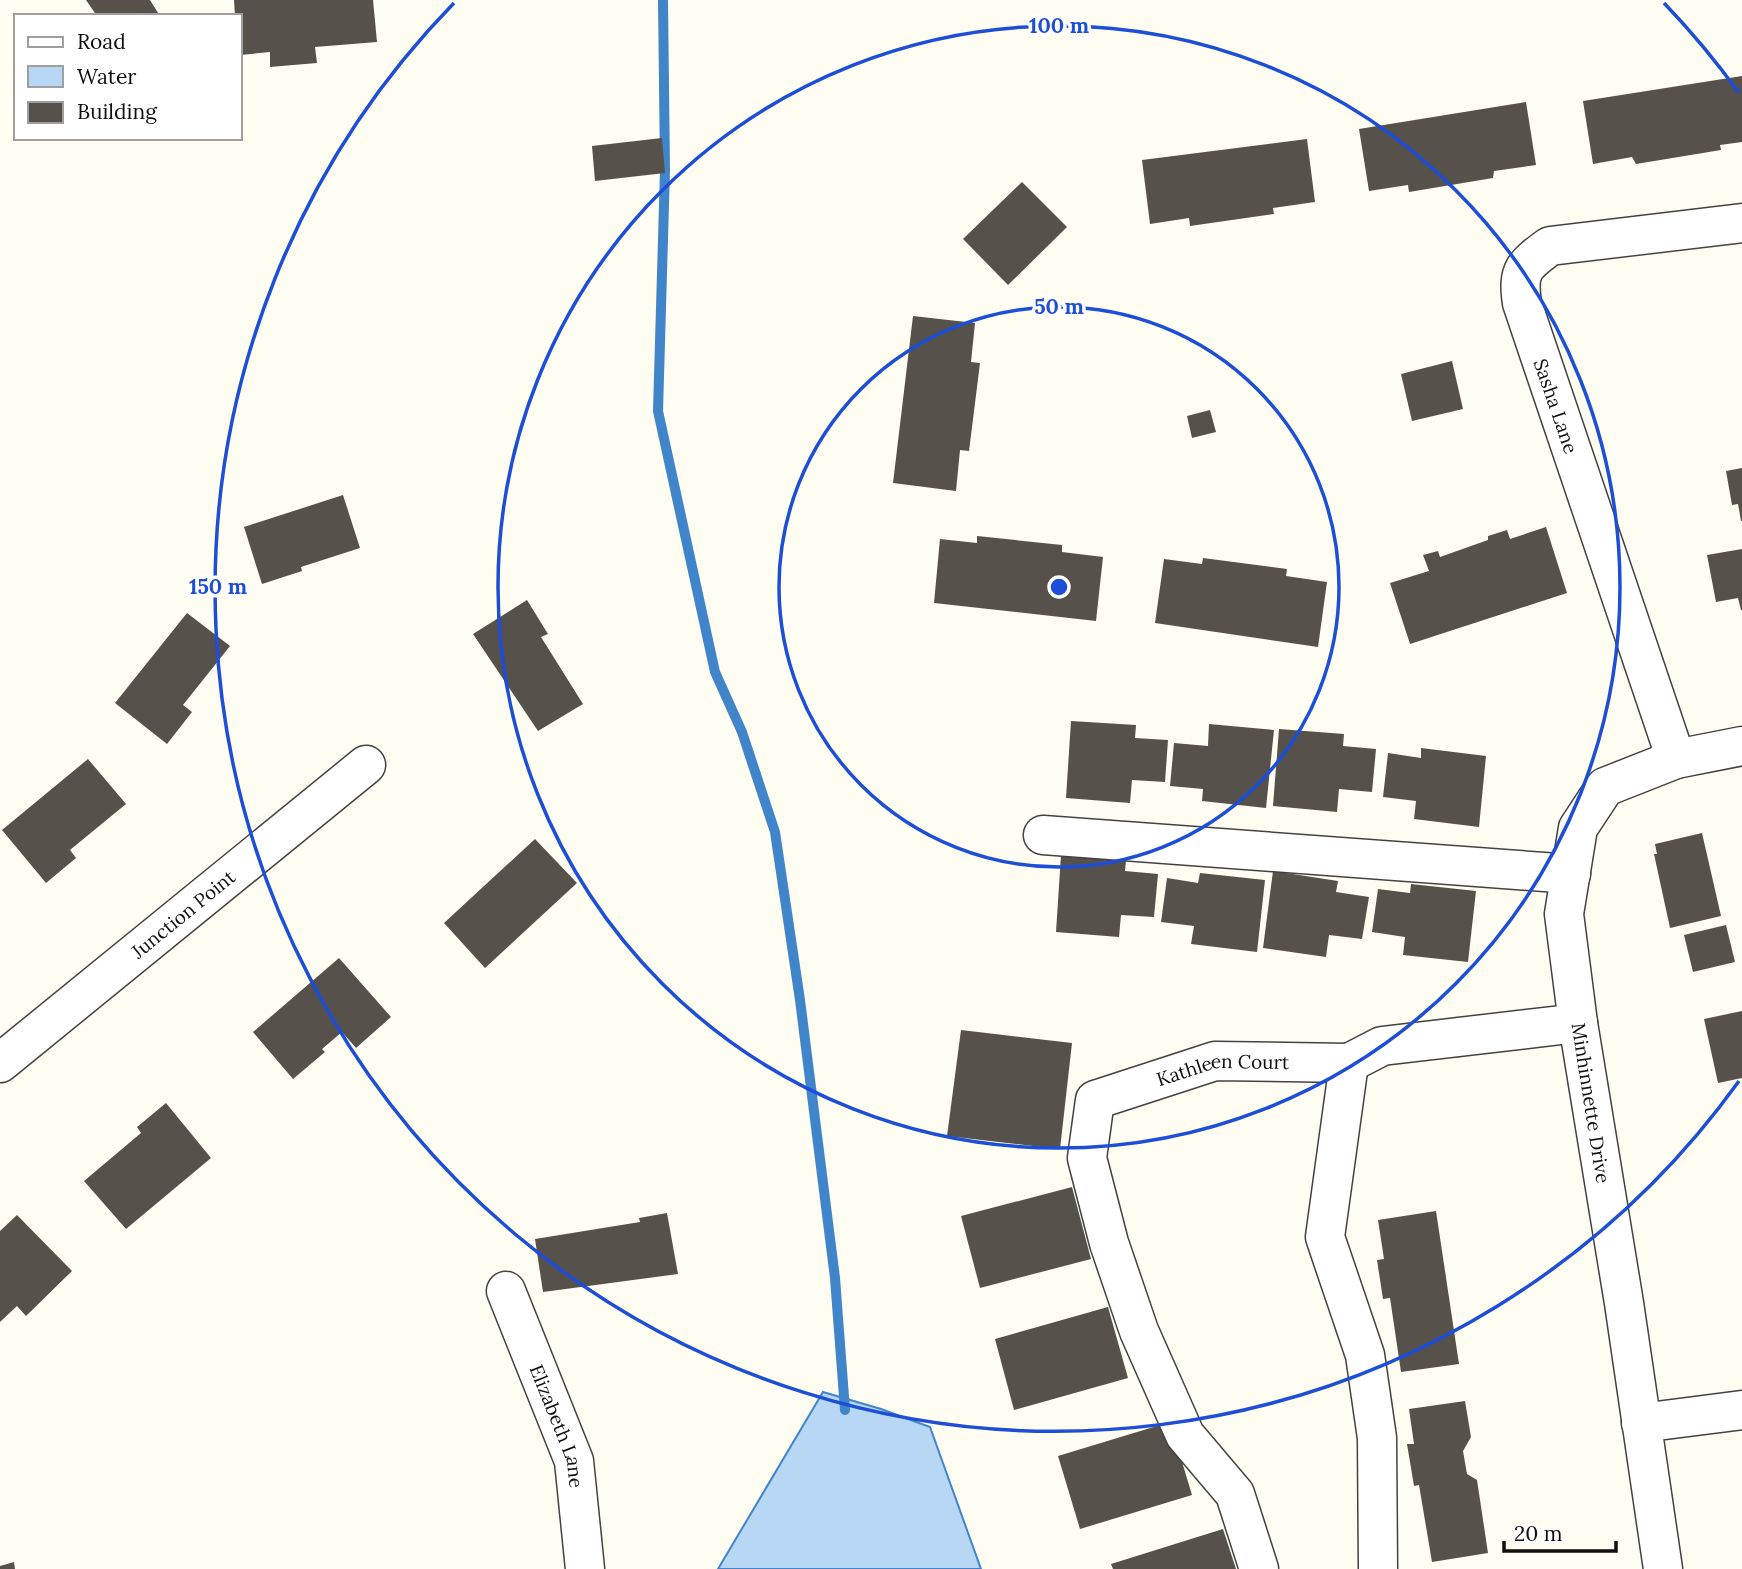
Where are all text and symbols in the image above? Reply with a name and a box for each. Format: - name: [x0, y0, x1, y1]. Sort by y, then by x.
- text: 100 m: [1029, 12, 1089, 39]
- legend: [14, 14, 242, 140]
- text: Road: [77, 28, 126, 55]
- text: Water: [77, 63, 136, 90]
- text: Building: [77, 98, 157, 125]
- text: 50 m: [1034, 293, 1084, 320]
- street label: Sasha Lane: [1529, 355, 1583, 457]
- text: 150 m: [189, 573, 247, 600]
- centre of rings: [1047, 575, 1071, 599]
- street label: Junction Point: [125, 864, 240, 964]
- street label: Minhinnette Drive: [1566, 1021, 1616, 1185]
- street label: Kathleen Court: [1153, 1049, 1290, 1091]
- street label: Elizabeth Lane: [525, 1361, 589, 1489]
- scale bar: [1504, 1510, 1616, 1554]
- text: 20 m: [1514, 1520, 1563, 1547]

